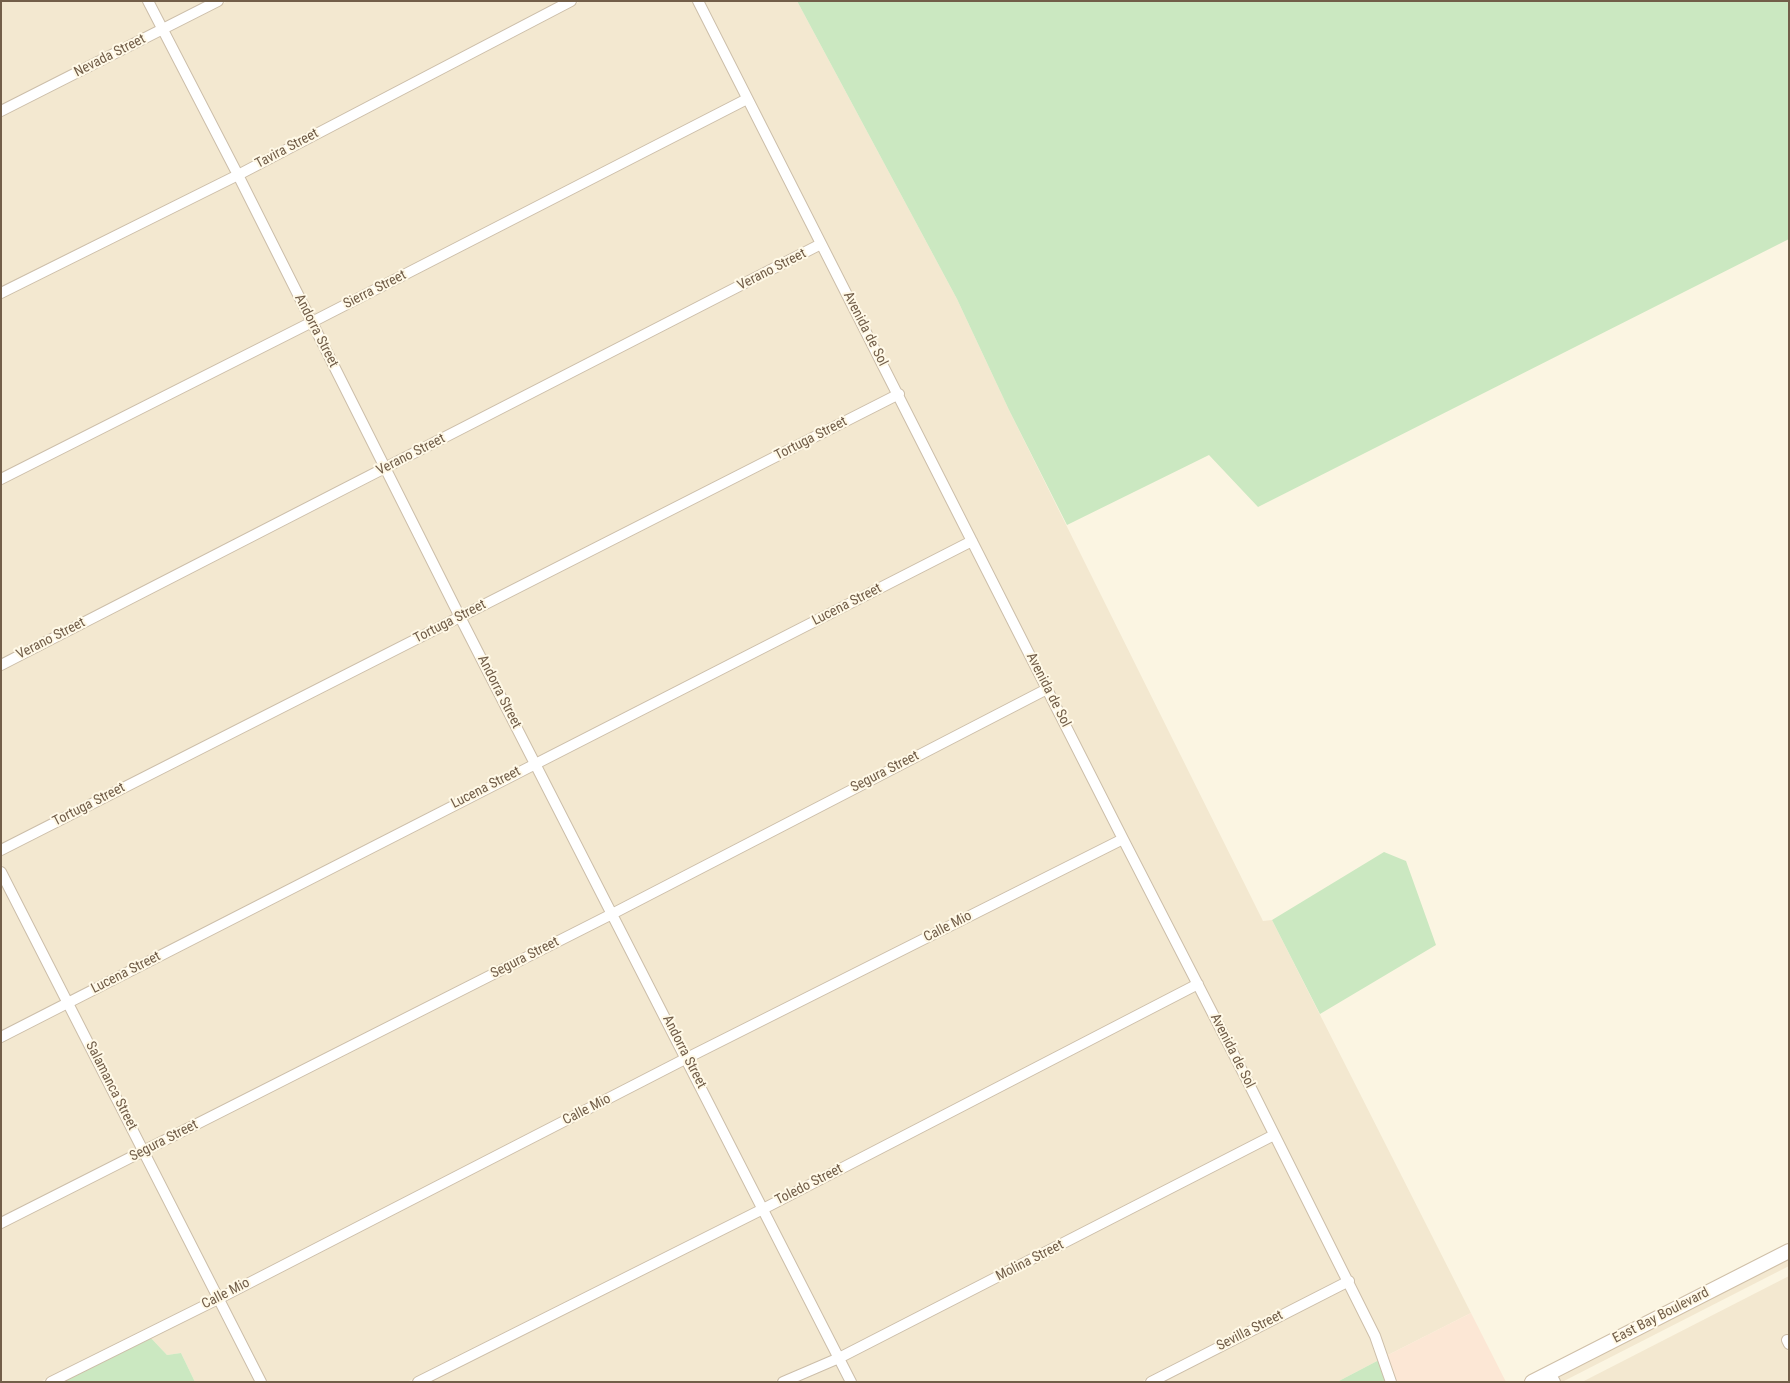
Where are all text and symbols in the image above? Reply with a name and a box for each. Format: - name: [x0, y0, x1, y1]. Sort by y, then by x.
- street label: Nevada Street: [72, 31, 148, 81]
- street label: Tavira Street: [253, 125, 321, 173]
- street label: Verano Street: [735, 246, 809, 294]
- street label: Sierra Street: [341, 267, 409, 313]
- street label: Avenida de Sol: [839, 289, 891, 369]
- street label: Andorra Street: [290, 292, 342, 370]
- street label: Tortuga Street: [772, 414, 850, 464]
- street label: Verano Street: [374, 431, 448, 479]
- street label: Lucena Street: [809, 580, 885, 630]
- street label: Tortuga Street: [411, 597, 489, 647]
- street label: Verano Street: [14, 615, 88, 663]
- street label: Avenida de Sol: [1022, 650, 1074, 730]
- street label: Andorra Street: [473, 653, 525, 731]
- street label: Segura Street: [848, 748, 922, 796]
- street label: Lucena Street: [448, 763, 524, 813]
- street label: Tortuga Street: [50, 780, 128, 830]
- street label: Calle Mio: [921, 908, 975, 946]
- street label: Segura Street: [488, 934, 562, 982]
- street label: Lucena Street: [88, 948, 164, 998]
- street label: Avenida de Sol: [1206, 1011, 1258, 1091]
- street label: Andorra Street: [658, 1013, 710, 1091]
- street label: Salamanca Street: [81, 1039, 141, 1133]
- street label: Calle Mio: [560, 1091, 614, 1129]
- street label: Segura Street: [127, 1117, 201, 1165]
- street label: Toledo Street: [772, 1161, 846, 1209]
- street label: Molina Street: [993, 1237, 1067, 1285]
- street label: Calle Mio: [199, 1275, 253, 1313]
- street label: East Bay Boulevard: [1610, 1285, 1712, 1347]
- street label: Sevilla Street: [1214, 1307, 1286, 1355]

